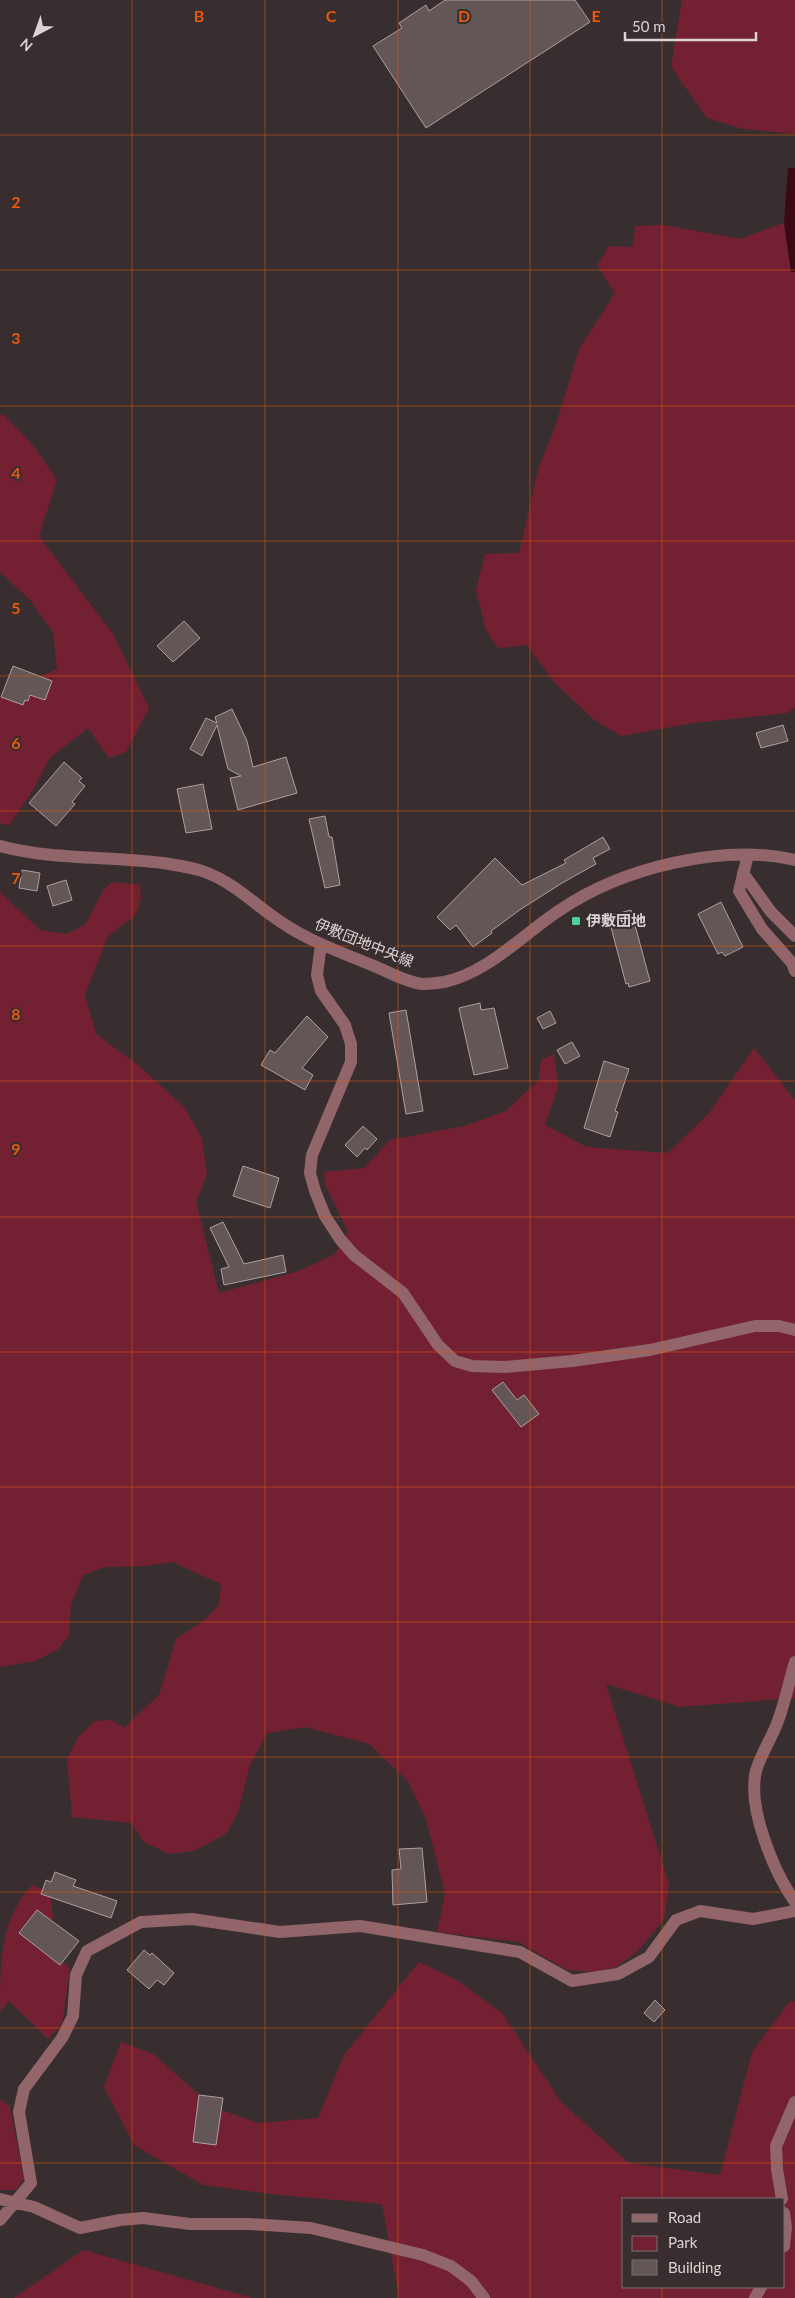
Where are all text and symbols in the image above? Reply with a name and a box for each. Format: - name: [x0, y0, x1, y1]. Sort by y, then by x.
- text: B: [194, 6, 204, 25]
- text: C: [326, 6, 337, 25]
- text: D: [458, 6, 470, 25]
- text: E: [591, 6, 601, 25]
- north arrow: [10, 10, 60, 60]
- scale bar: [625, 10, 756, 42]
- text: 50 m: [632, 17, 666, 35]
- text: N: [16, 35, 36, 55]
- text: 2: [11, 192, 21, 211]
- text: 3: [11, 328, 21, 347]
- text: 4: [11, 463, 21, 482]
- text: 5: [11, 598, 21, 617]
- text: 6: [11, 733, 21, 752]
- text: 7: [11, 868, 21, 887]
- place label: 伊敷団地: [586, 911, 646, 929]
- street label: 伊敷団地中央線: [312, 914, 416, 970]
- marker: 伊敷団地: [570, 915, 582, 927]
- text: 8: [11, 1004, 21, 1023]
- text: 9: [11, 1139, 21, 1158]
- legend: [622, 2198, 785, 2288]
- text: Road: [668, 2208, 701, 2226]
- text: Park: [668, 2233, 698, 2251]
- text: Building: [668, 2258, 721, 2276]

